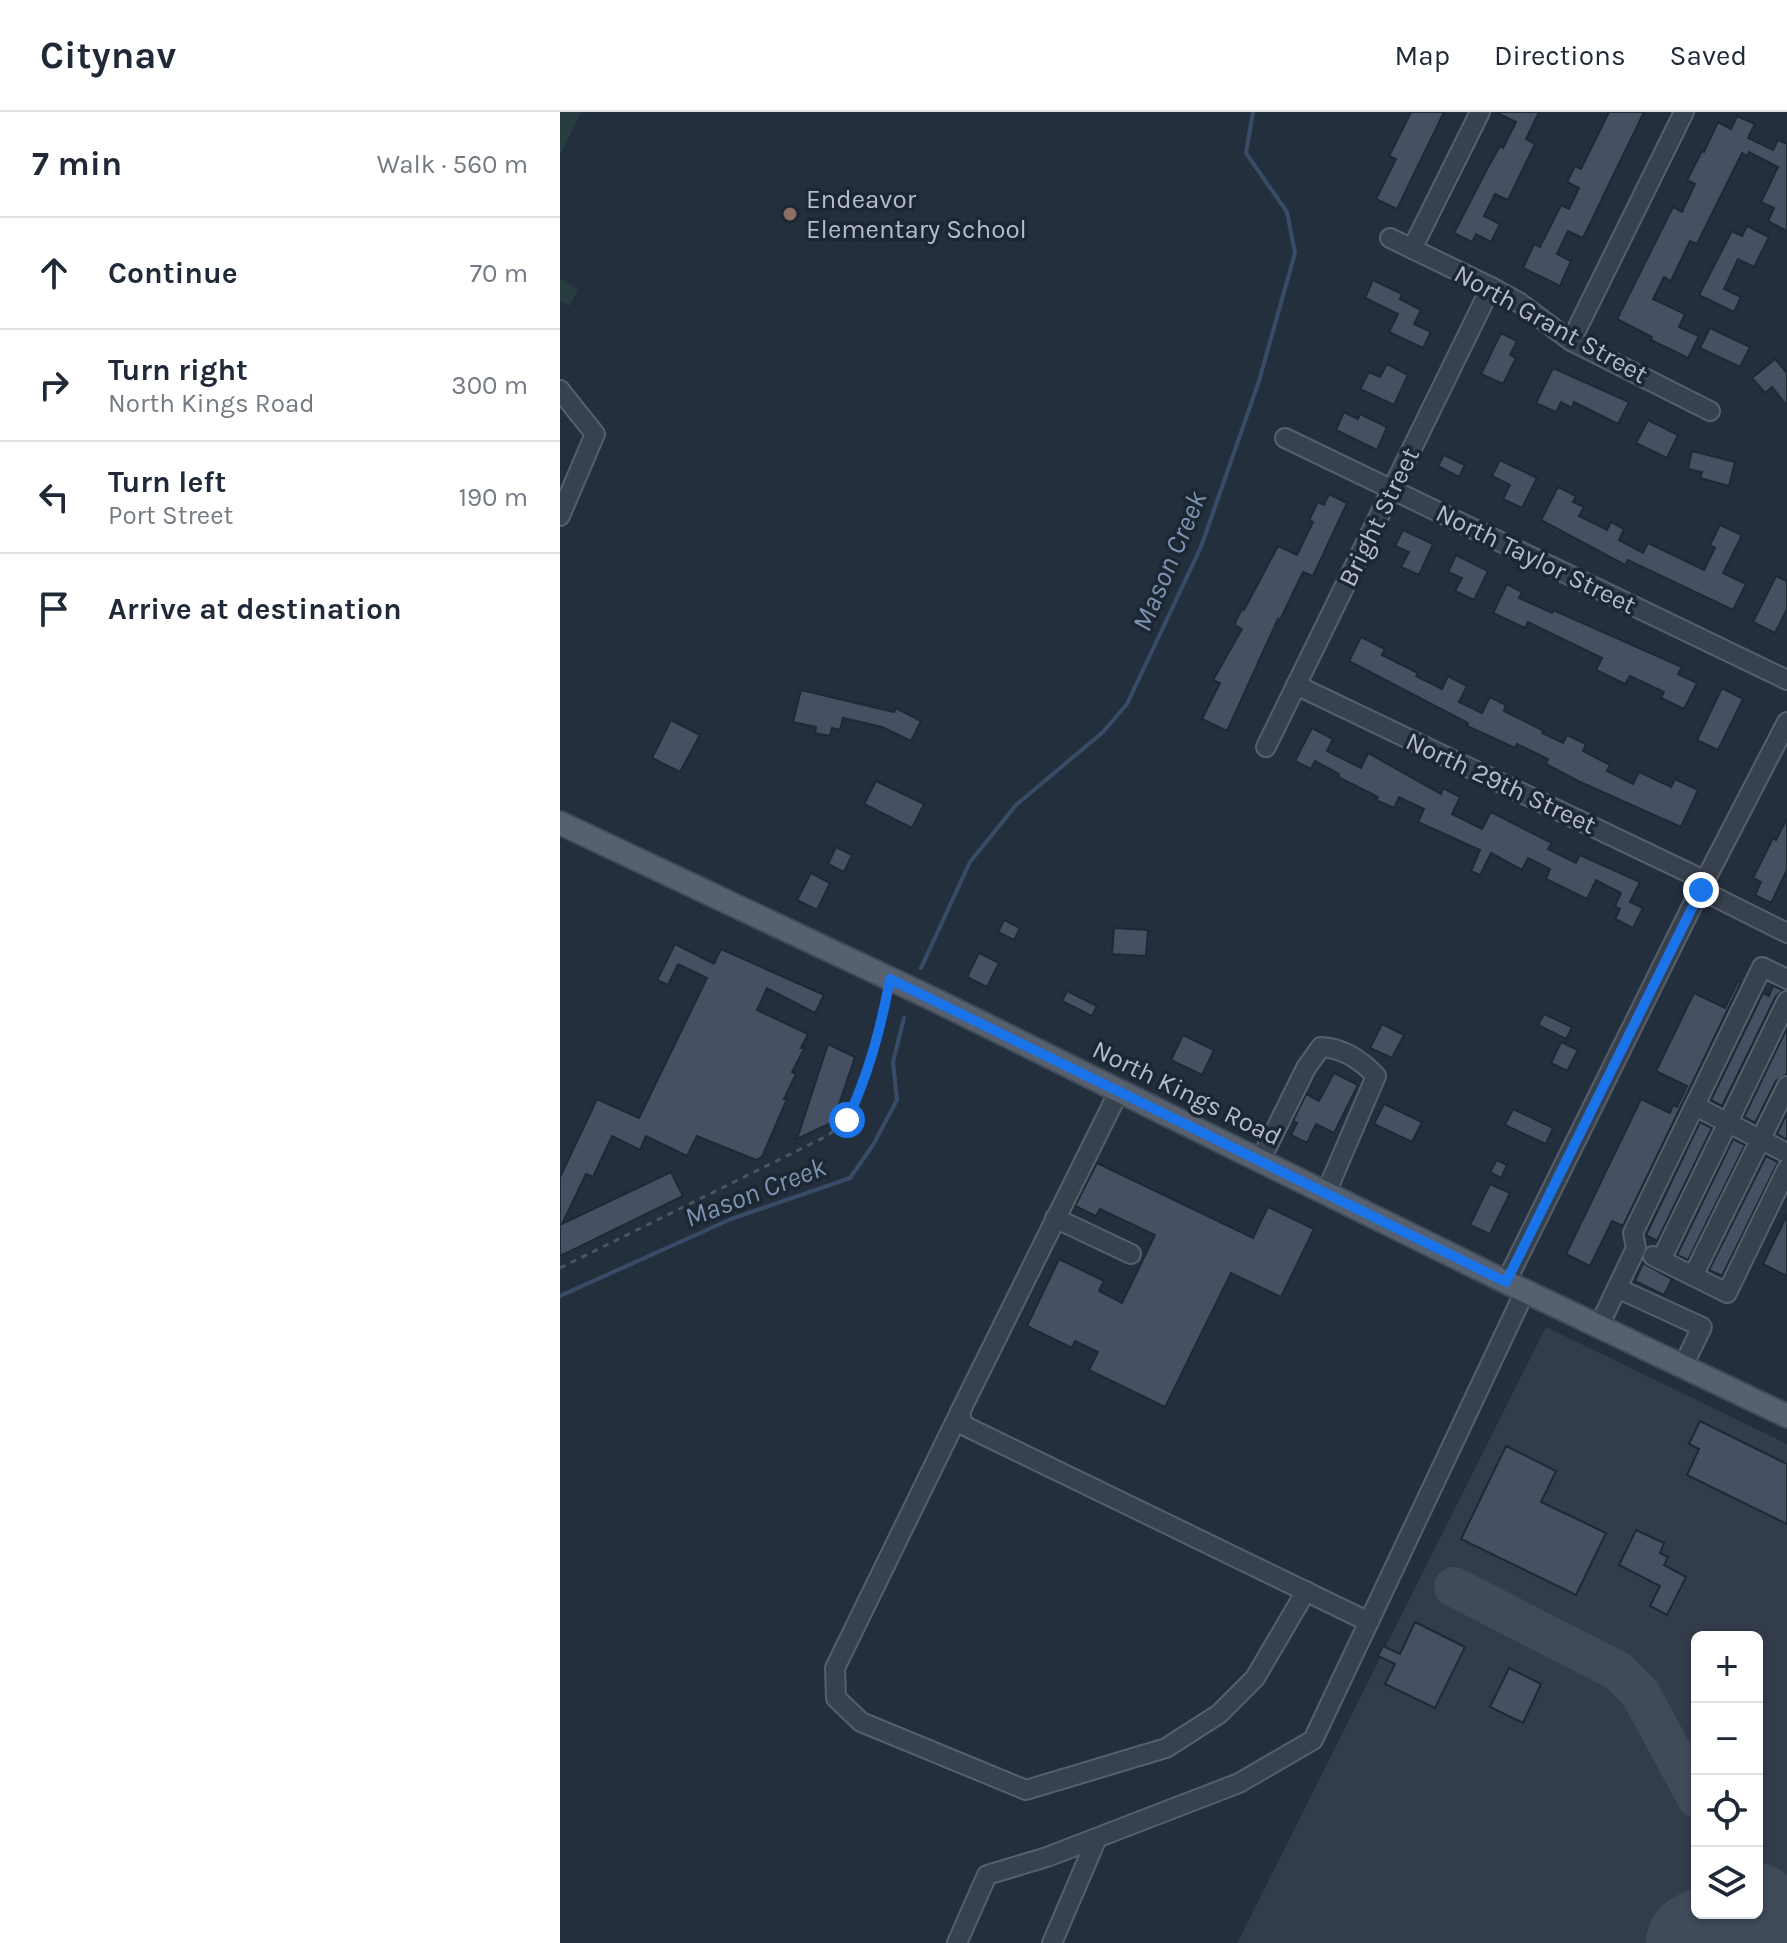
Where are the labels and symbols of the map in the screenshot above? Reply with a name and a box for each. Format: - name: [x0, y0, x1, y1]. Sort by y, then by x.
- place label: Endeavor Elementary School: [806, 184, 1027, 245]
- marker: Endeavor Elementary School: [781, 205, 799, 223]
- street label: North Grant Street: [1449, 258, 1653, 390]
- street label: Bright Street: [1332, 442, 1426, 592]
- water label: Mason Creek: [1125, 485, 1214, 636]
- street label: North Taylor Street: [1431, 497, 1641, 621]
- street label: North 29th Street: [1401, 725, 1601, 841]
- route end: [1683, 872, 1719, 908]
- street label: North Kings Road: [1087, 1034, 1287, 1152]
- route start: [829, 1102, 865, 1138]
- water label: Mason Creek: [680, 1150, 831, 1234]

